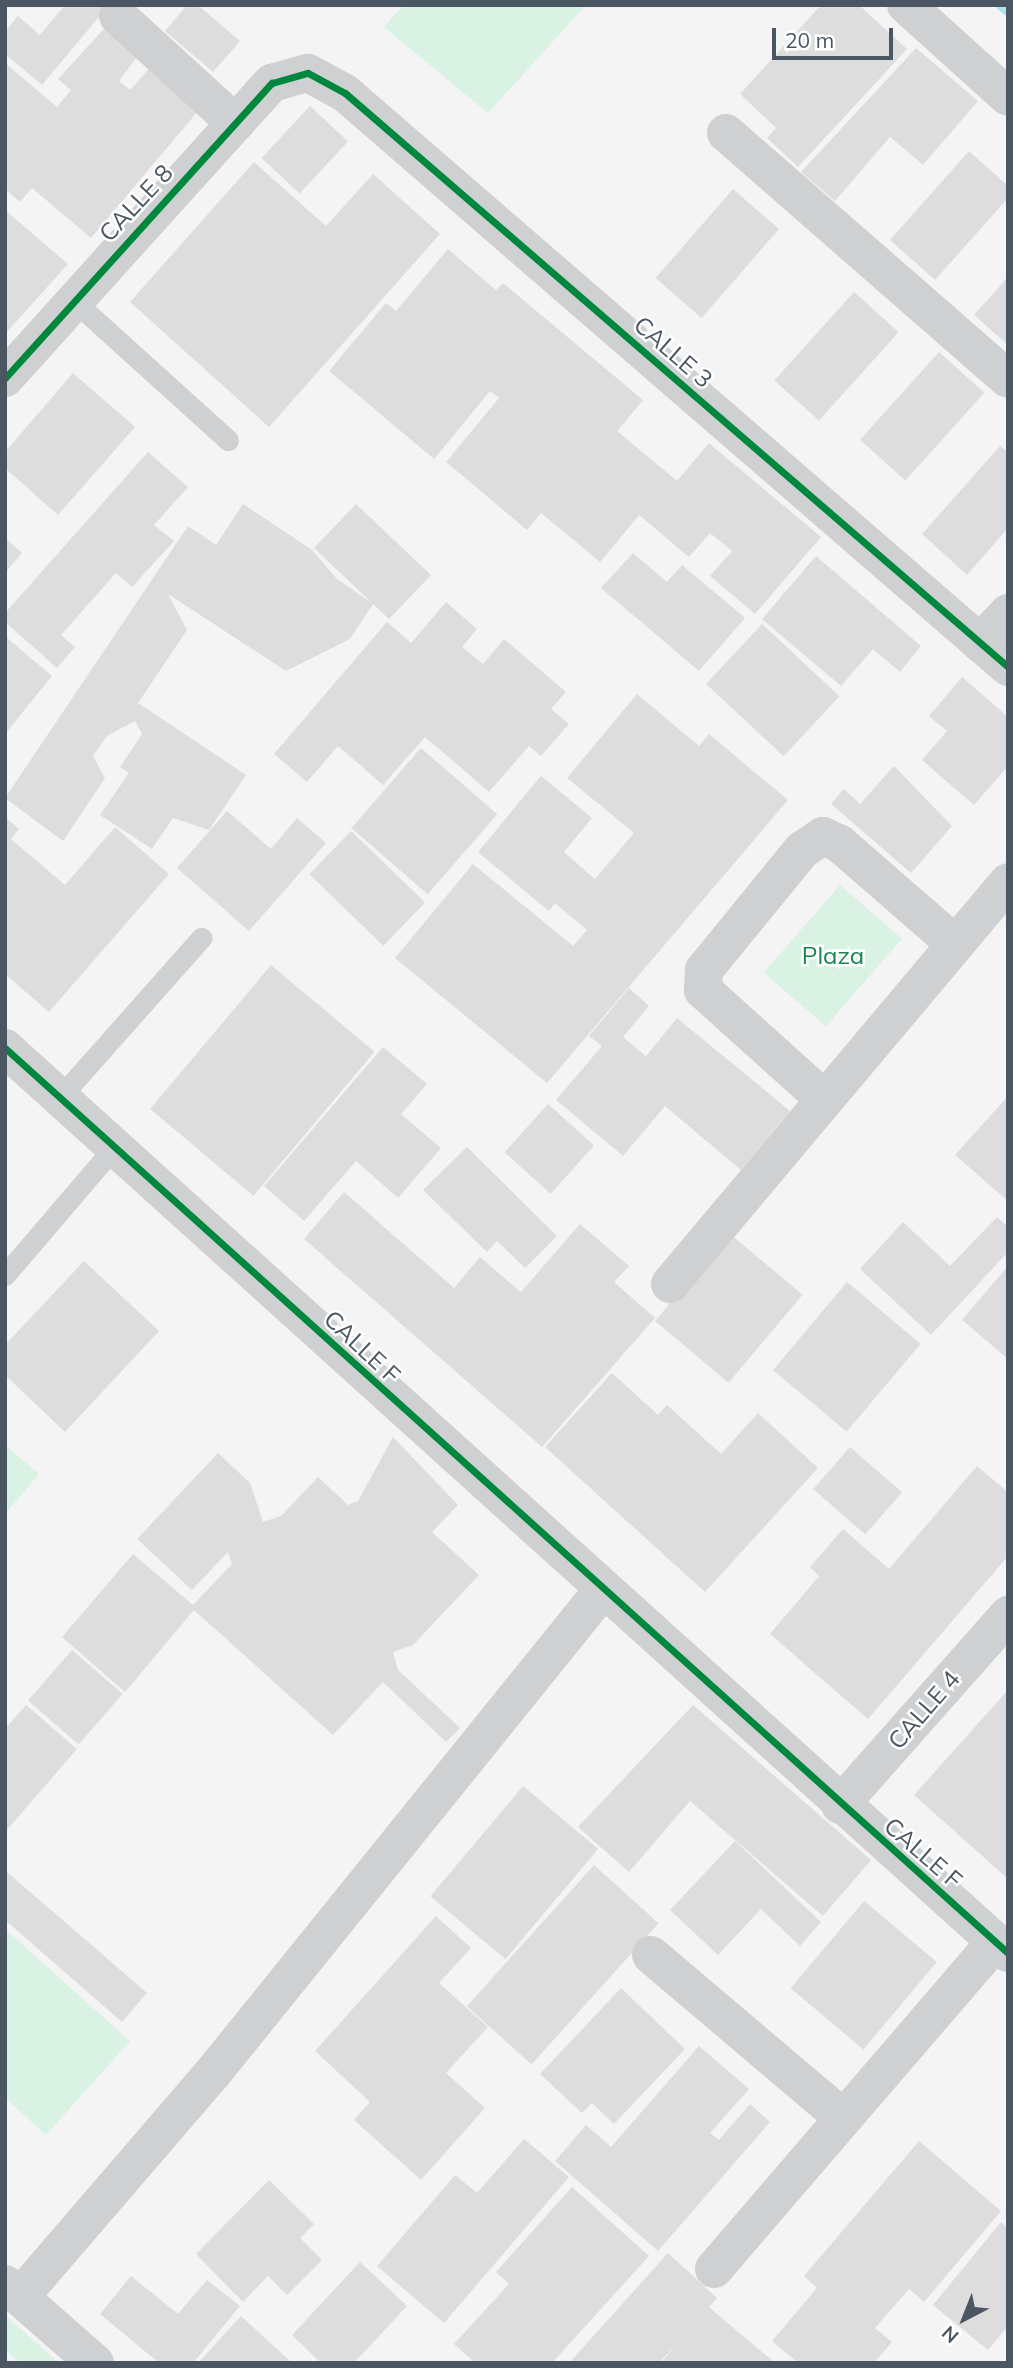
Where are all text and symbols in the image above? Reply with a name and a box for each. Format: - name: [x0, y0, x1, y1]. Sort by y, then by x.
- scale bar: [775, 14, 896, 58]
- text: 20 m: [785, 27, 834, 53]
- street label: CALLE 8: [93, 159, 179, 247]
- street label: CALLE 3: [628, 310, 718, 394]
- park label: Plaza: [802, 942, 864, 970]
- street label: CALLE F: [318, 1305, 406, 1389]
- street label: CALLE 4: [882, 1665, 966, 1755]
- street label: CALLE F: [878, 1811, 968, 1895]
- north arrow: [929, 2284, 999, 2354]
- text: N: [937, 2321, 963, 2348]

